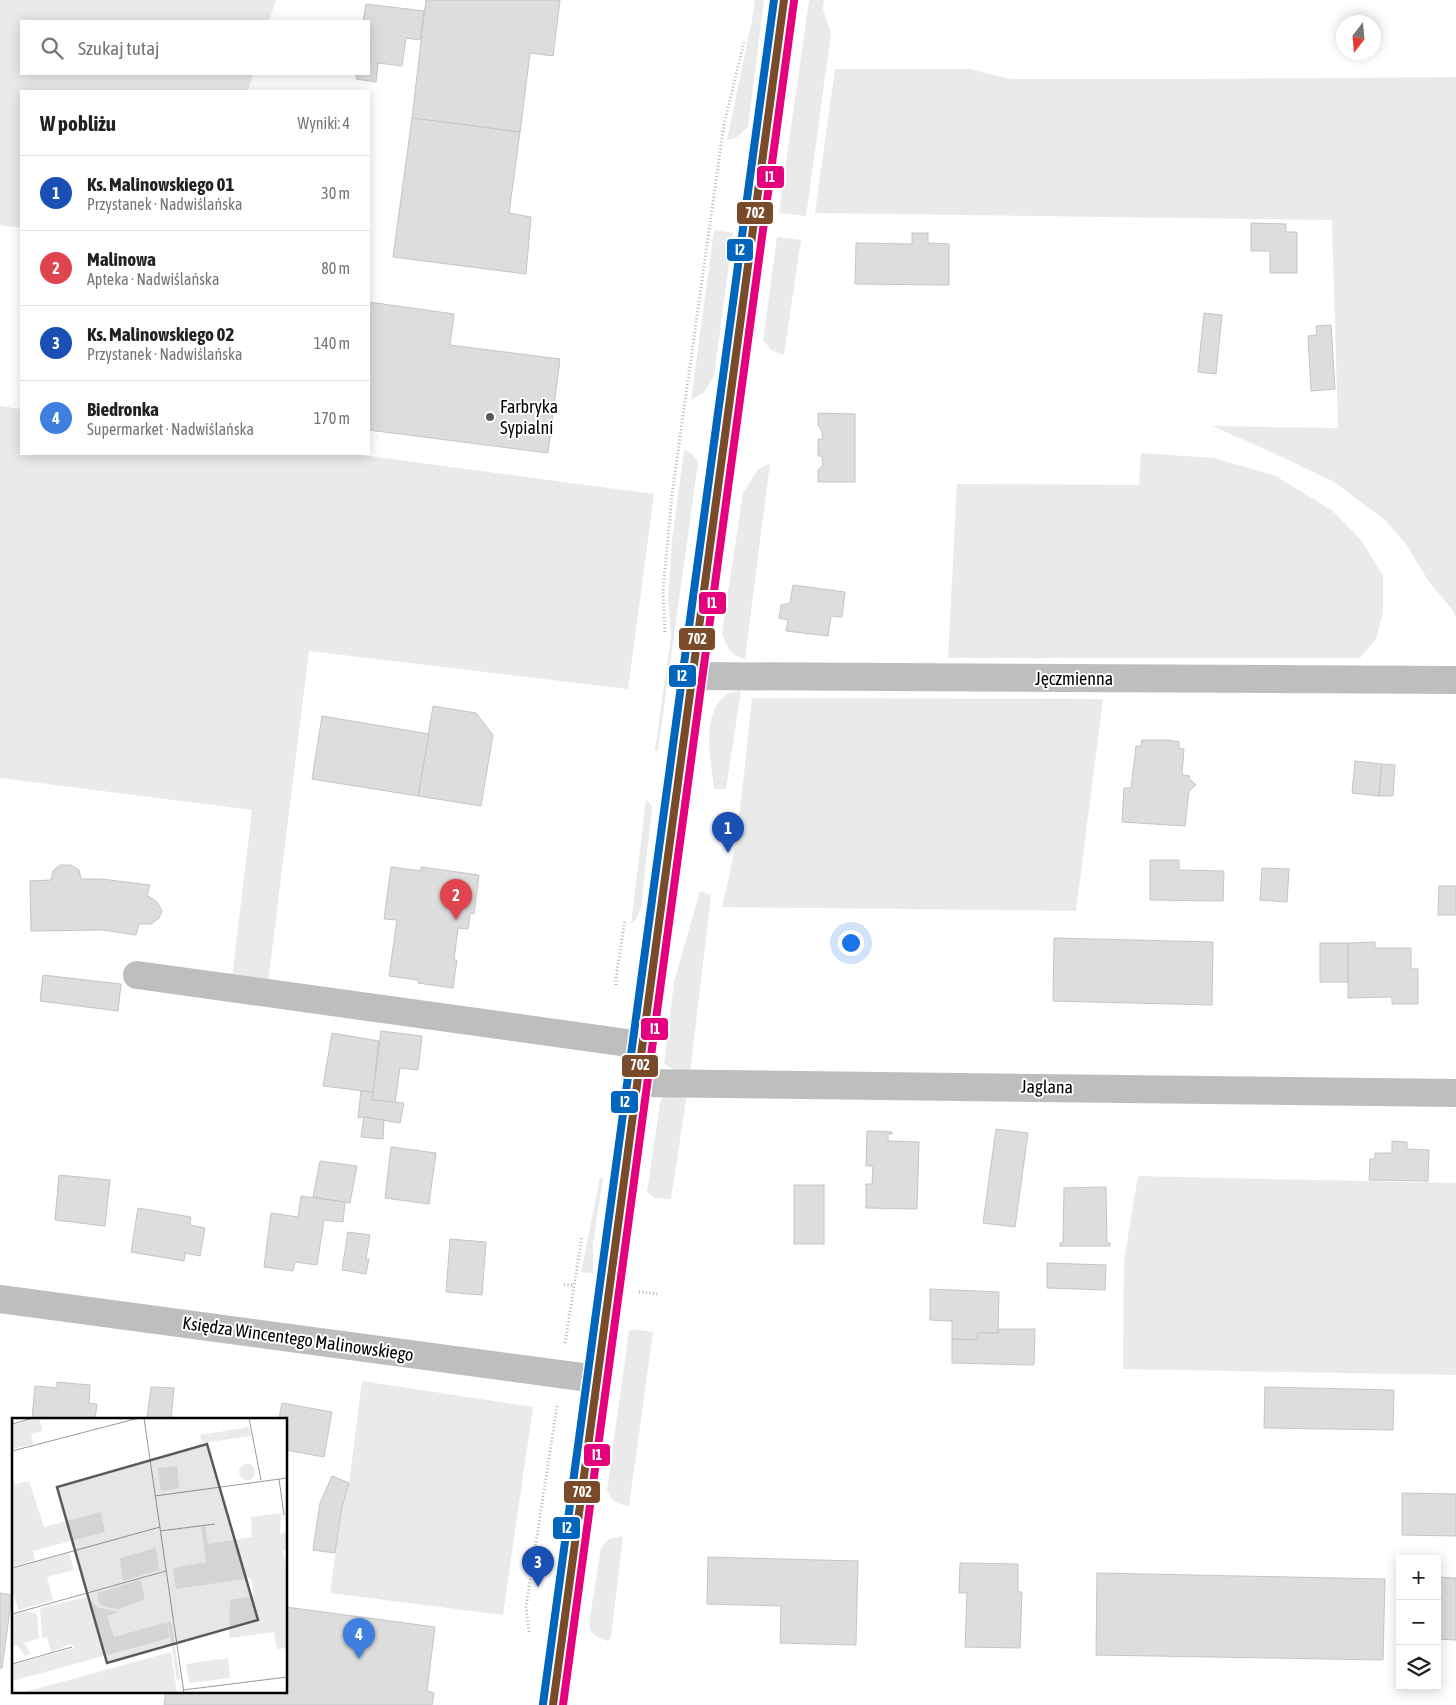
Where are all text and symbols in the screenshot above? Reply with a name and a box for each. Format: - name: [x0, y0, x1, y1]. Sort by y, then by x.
- north arrow: [1336, 15, 1381, 60]
- search box: [20, 20, 370, 75]
- icon: search: [38, 34, 66, 62]
- text: Szukaj tutaj: [78, 37, 160, 59]
- text: W pobliżu: [40, 111, 116, 135]
- text: Wyniki: 4: [298, 114, 350, 132]
- line badge: I1: [756, 165, 785, 189]
- text: I1: [765, 169, 775, 185]
- text: Ks. Malinowskiego 01: [87, 173, 234, 195]
- text: 1: [52, 184, 60, 202]
- text: 30 m: [321, 184, 350, 202]
- text: Przystanek · Nadwiślańska: [87, 195, 242, 213]
- line badge: 702: [736, 201, 774, 225]
- text: 702: [745, 205, 765, 221]
- line badge: I2: [726, 238, 754, 262]
- text: I2: [735, 242, 745, 258]
- text: Malinowa: [87, 248, 156, 270]
- text: 2: [52, 259, 60, 277]
- text: 80 m: [321, 259, 350, 277]
- text: Apteka · Nadwiślańska: [87, 270, 219, 288]
- text: Ks. Malinowskiego 02: [87, 323, 234, 345]
- text: 3: [52, 334, 60, 352]
- text: 140 m: [314, 334, 350, 352]
- text: Przystanek · Nadwiślańska: [87, 345, 242, 363]
- place label: Farbryka Sypialni: [500, 396, 558, 438]
- text: Biedronka: [87, 398, 159, 420]
- text: 4: [52, 409, 60, 427]
- text: 170 m: [314, 409, 350, 427]
- marker: Farbryka Sypialni: [484, 411, 496, 423]
- text: Supermarket · Nadwiślańska: [87, 420, 254, 438]
- line badge: I1: [698, 591, 727, 615]
- text: I1: [707, 595, 717, 611]
- line badge: 702: [678, 627, 716, 651]
- text: 702: [687, 631, 707, 647]
- line badge: I2: [668, 664, 697, 688]
- text: I2: [677, 668, 687, 684]
- street label: Jęczmienna: [1035, 668, 1113, 689]
- pin: 1: [712, 812, 744, 853]
- pin: 2: [440, 879, 472, 920]
- your location: [838, 930, 864, 956]
- line badge: I1: [640, 1017, 669, 1041]
- text: I1: [650, 1021, 660, 1037]
- line badge: 702: [621, 1054, 659, 1078]
- text: 702: [630, 1057, 650, 1073]
- street label: Jaglana: [1021, 1076, 1073, 1097]
- line badge: I2: [610, 1090, 639, 1114]
- text: I2: [620, 1094, 630, 1110]
- street label: Księdza Wincentego Malinowskiego: [181, 1312, 415, 1365]
- inset map: [12, 1418, 288, 1692]
- line badge: I1: [583, 1443, 611, 1467]
- text: I1: [592, 1447, 602, 1463]
- line badge: 702: [563, 1480, 601, 1504]
- text: 702: [572, 1484, 592, 1500]
- line badge: I2: [552, 1516, 581, 1540]
- text: I2: [562, 1520, 572, 1536]
- pin: 3: [522, 1546, 554, 1587]
- map controls: [1396, 1555, 1441, 1690]
- button: +: [1396, 1555, 1441, 1600]
- button: −: [1396, 1600, 1441, 1645]
- pin: 4: [343, 1618, 375, 1659]
- button: layers: [1396, 1645, 1441, 1690]

